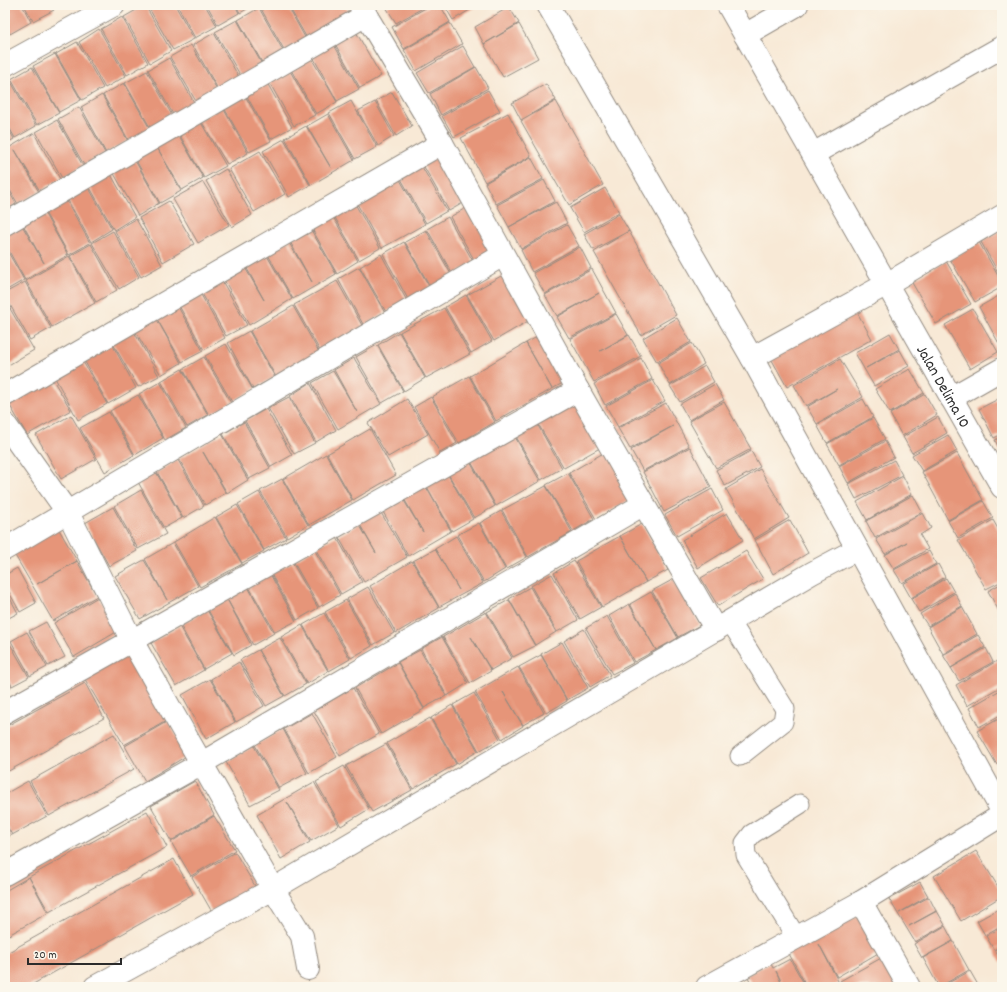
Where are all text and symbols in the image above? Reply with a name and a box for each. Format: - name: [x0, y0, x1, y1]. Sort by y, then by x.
- street label: Jalan Delima 10: [909, 341, 975, 433]
- scale bar: [28, 940, 121, 966]
- text: 20 m: [34, 947, 57, 964]

